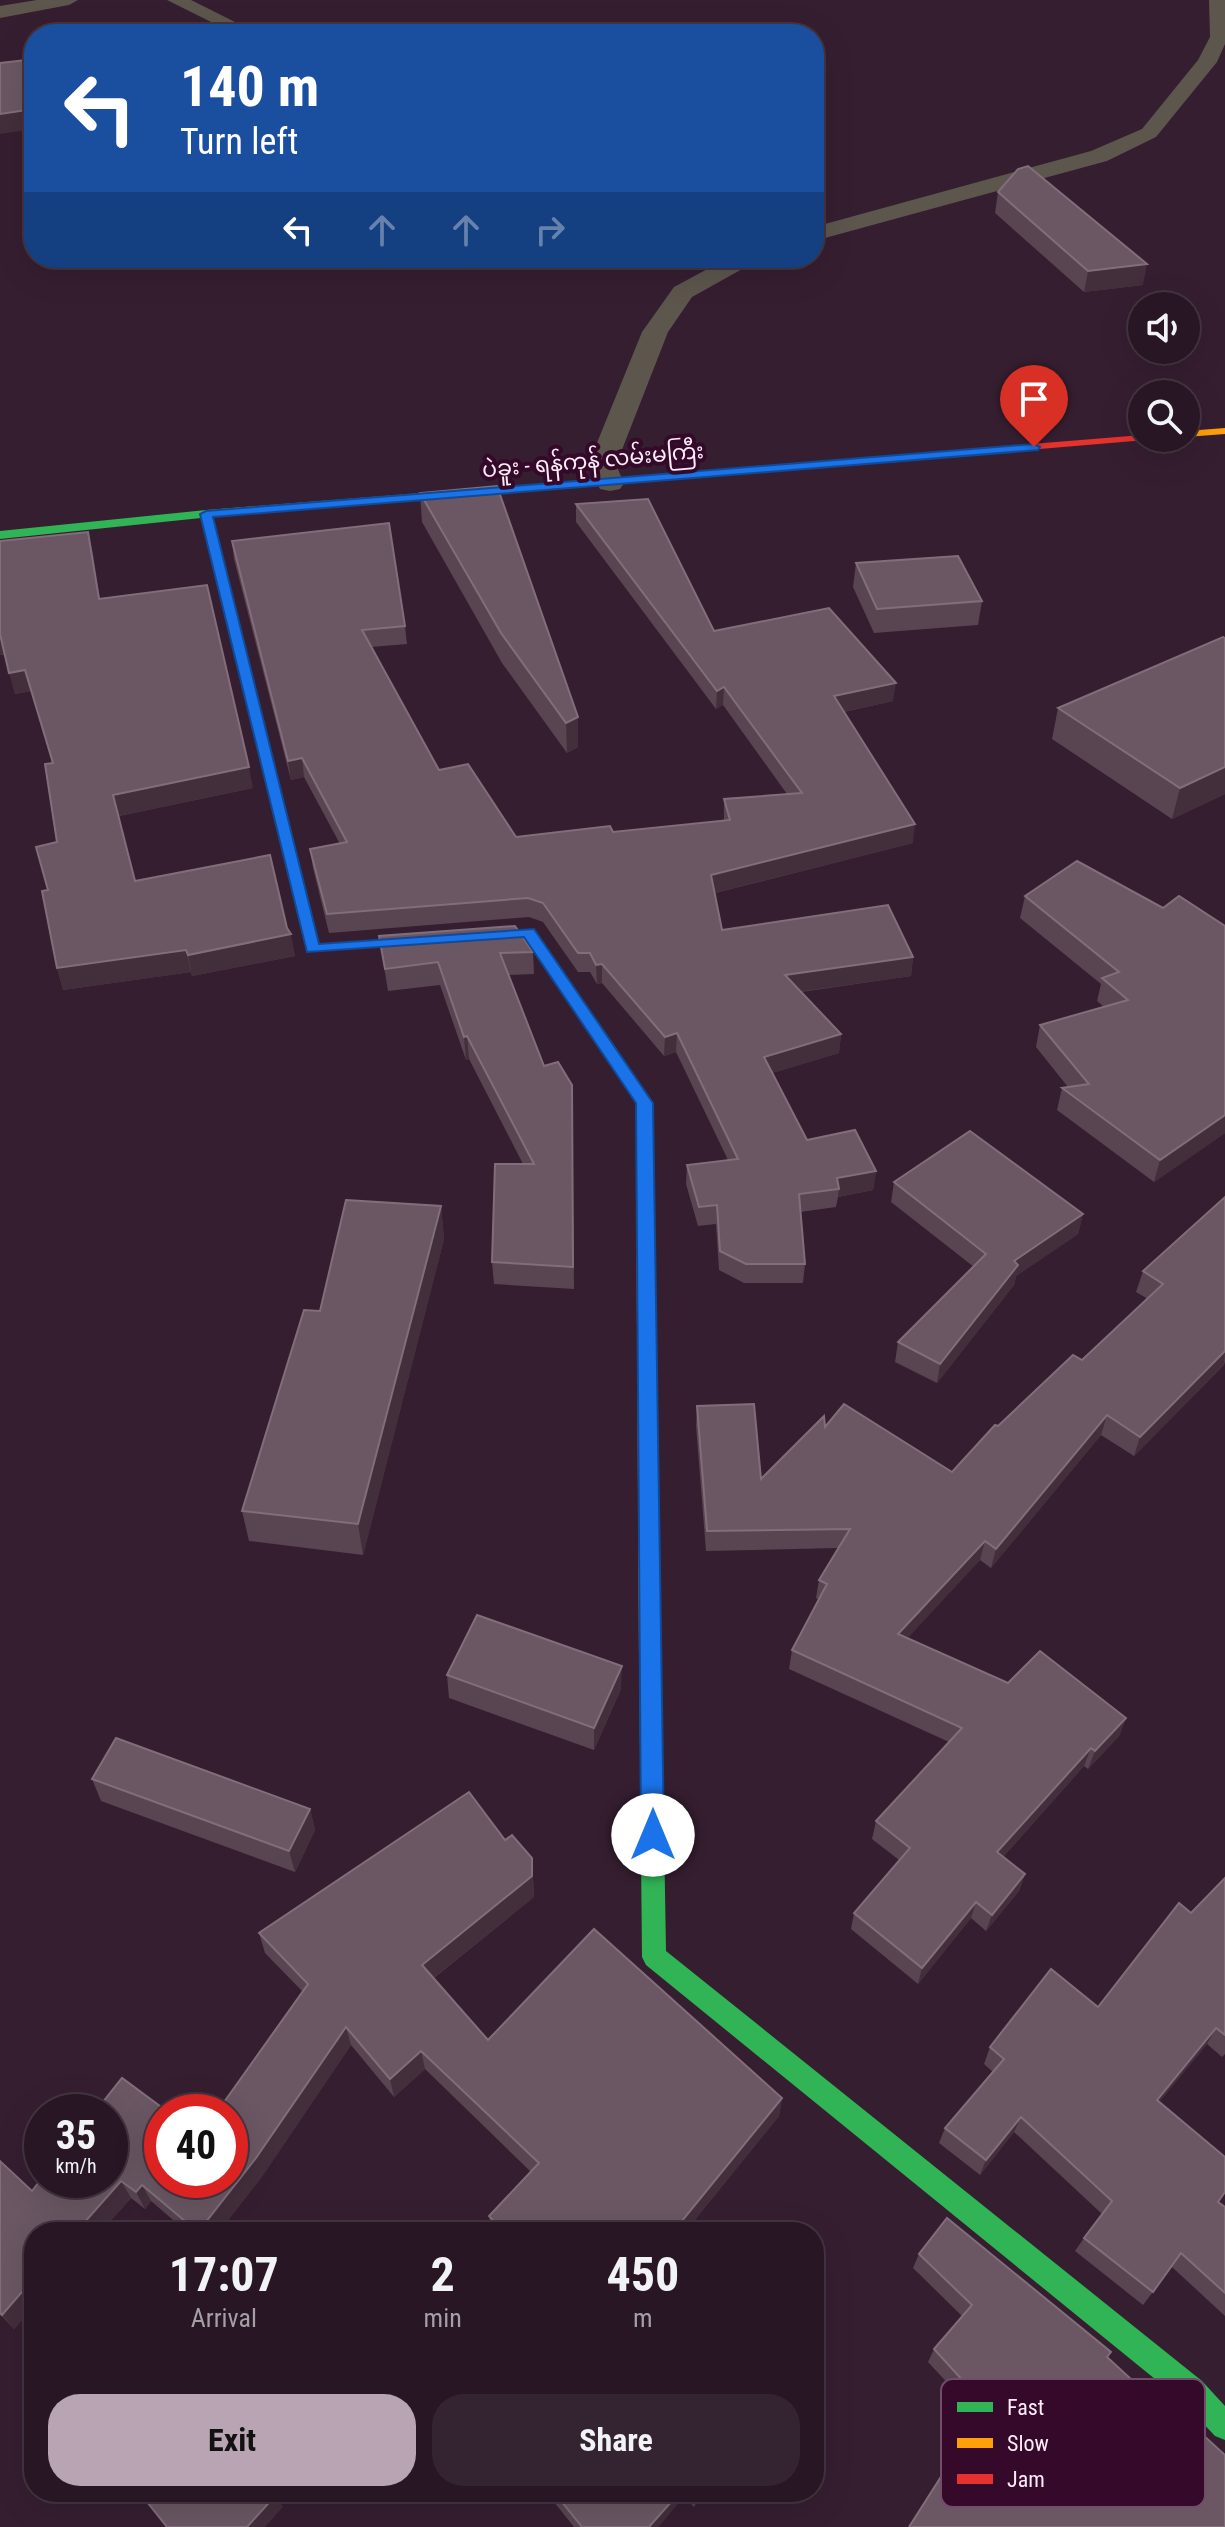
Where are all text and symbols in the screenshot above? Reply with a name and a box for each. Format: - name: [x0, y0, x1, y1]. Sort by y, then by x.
- text: 140 m: [180, 54, 319, 120]
- icon: left: [48, 56, 152, 160]
- text: Turn left: [180, 121, 298, 163]
- icon: left: [276, 208, 320, 252]
- icon: ahead: [360, 208, 404, 252]
- icon: ahead: [444, 208, 488, 252]
- icon: right: [528, 208, 572, 252]
- map controls: [1128, 292, 1200, 452]
- button: sound: [1128, 292, 1200, 364]
- pin: [1000, 365, 1068, 447]
- icon: arrive: [1012, 377, 1056, 421]
- button: search: [1128, 380, 1200, 452]
- street label: ပဲခူး - ရန်ကုန် လမ်းမကြီး: [481, 435, 705, 487]
- position arrow: [611, 1793, 695, 1877]
- speed limit sign: 40: [144, 2094, 248, 2198]
- text: 35: [56, 2112, 96, 2159]
- text: km/h: [55, 2154, 97, 2178]
- text: 17:07: [169, 2246, 279, 2303]
- text: 2: [431, 2246, 455, 2303]
- text: 450: [606, 2246, 679, 2303]
- text: Arrival: [191, 2303, 257, 2333]
- text: min: [424, 2303, 462, 2333]
- text: m: [633, 2303, 653, 2333]
- legend: [941, 2379, 1205, 2507]
- button: Exit: [48, 2394, 416, 2486]
- button: Share: [432, 2394, 800, 2486]
- text: Fast: [1007, 2395, 1044, 2420]
- text: Slow: [1007, 2431, 1049, 2456]
- text: Jam: [1007, 2467, 1045, 2492]

